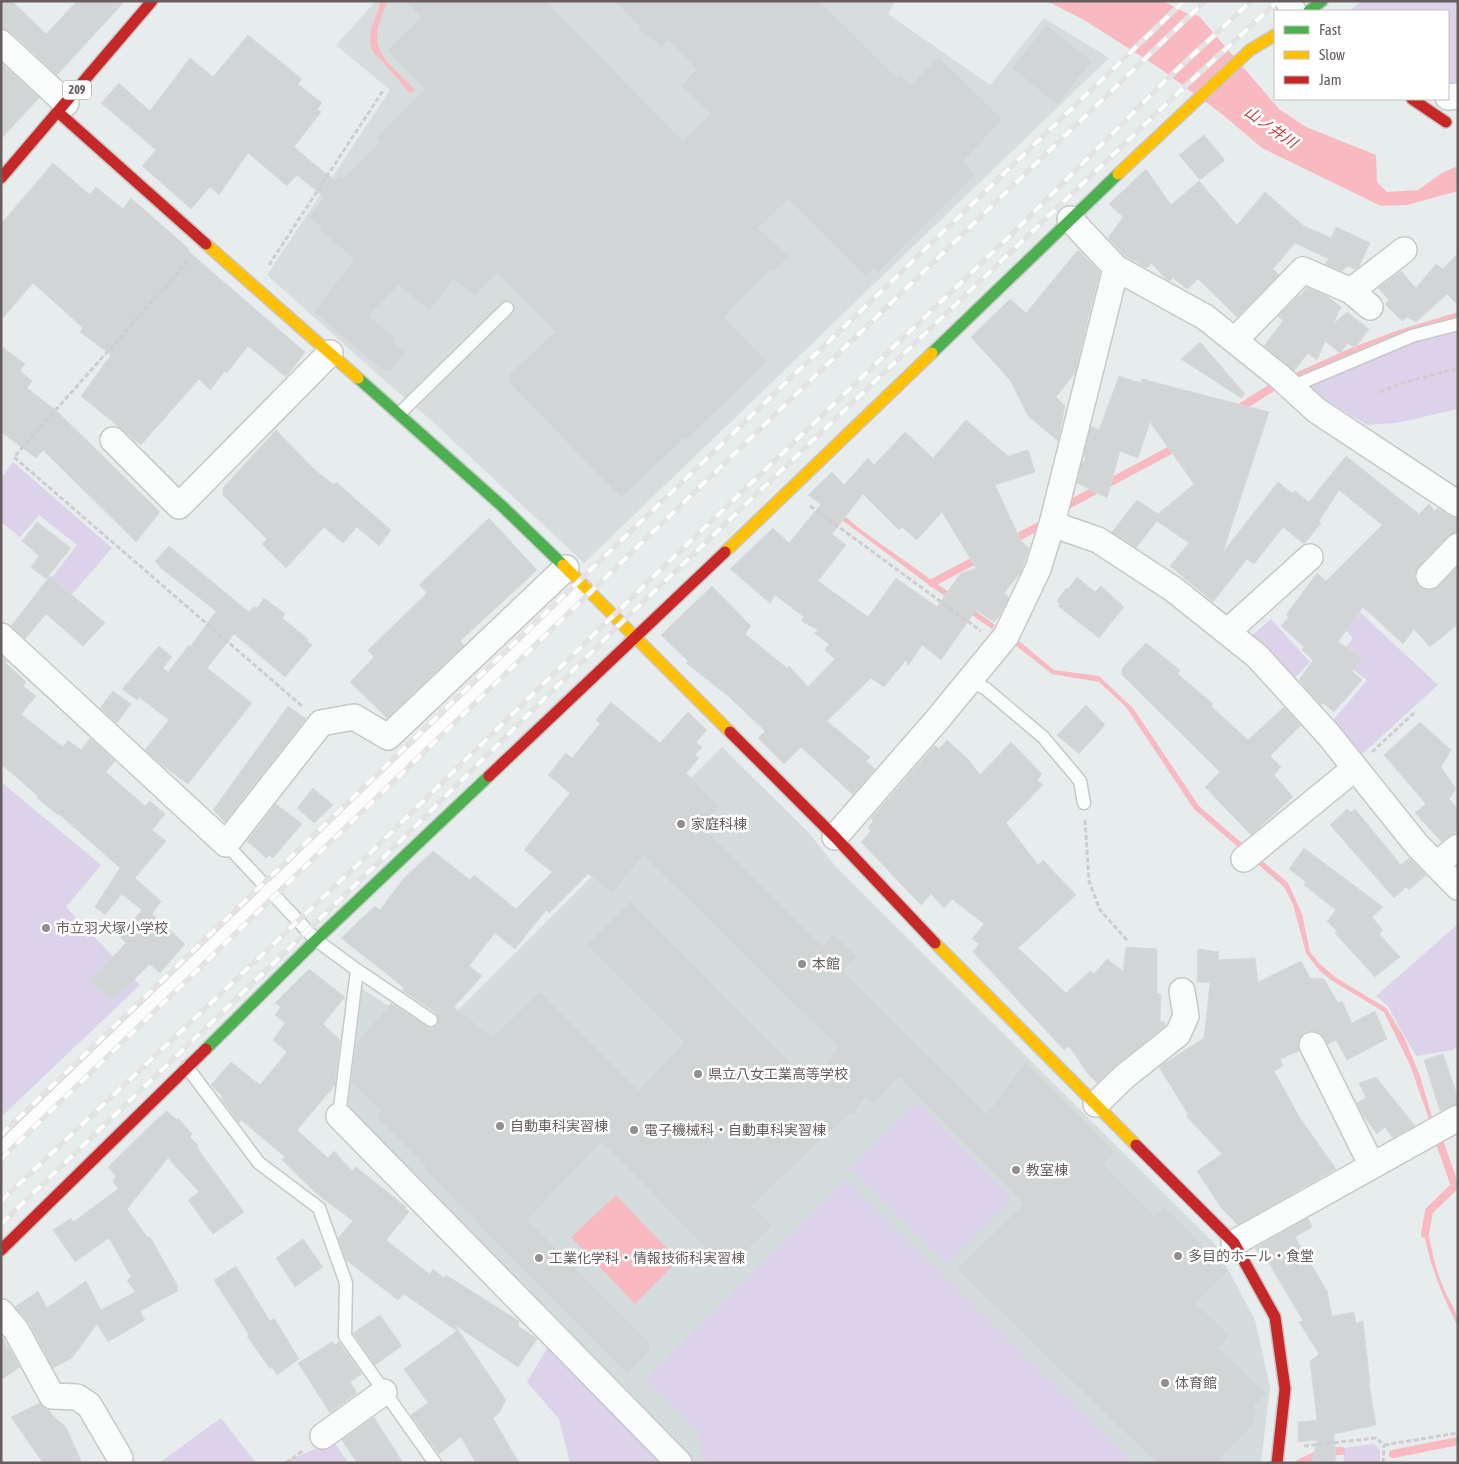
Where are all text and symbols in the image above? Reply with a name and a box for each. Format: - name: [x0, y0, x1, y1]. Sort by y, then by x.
- legend: [1274, 10, 1449, 100]
- text: Fast: [1319, 21, 1341, 38]
- text: Slow: [1319, 46, 1345, 63]
- text: Jam: [1319, 71, 1342, 88]
- road number: 209: [63, 80, 91, 100]
- water label: 山ノ井川: [1242, 103, 1302, 152]
- place label: 家庭科棟: [691, 816, 747, 832]
- marker: 家庭科棟: [675, 818, 687, 830]
- place label: 市立羽犬塚小学校: [56, 920, 168, 936]
- marker: 市立羽犬塚小学校: [40, 922, 52, 934]
- place label: 本館: [812, 956, 840, 972]
- marker: 本館: [796, 958, 808, 970]
- place label: 県立八女工業高等学校: [708, 1066, 848, 1082]
- marker: 県立八女工業高等学校: [692, 1068, 704, 1080]
- place label: 自動車科実習棟: [510, 1118, 608, 1134]
- marker: 自動車科実習棟: [494, 1120, 506, 1132]
- place label: 電子機械科・自動車科実習棟: [644, 1122, 826, 1138]
- marker: 電子機械科・自動車科実習棟: [628, 1124, 640, 1136]
- place label: 教室棟: [1026, 1162, 1068, 1178]
- marker: 教室棟: [1010, 1164, 1022, 1176]
- place label: 多目的ホール・食堂: [1188, 1248, 1314, 1264]
- place label: 工業化学科・情報技術科実習棟: [549, 1250, 745, 1266]
- marker: 多目的ホール・食堂: [1172, 1250, 1184, 1262]
- marker: 工業化学科・情報技術科実習棟: [533, 1252, 545, 1264]
- place label: 体育館: [1175, 1375, 1217, 1391]
- marker: 体育館: [1159, 1377, 1171, 1389]

